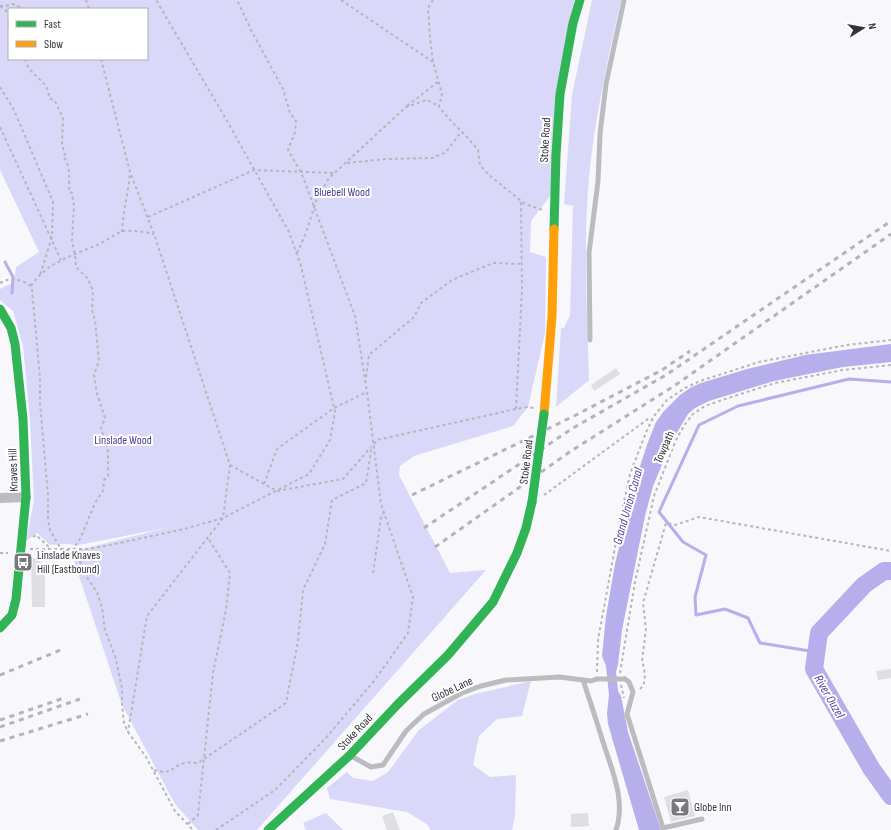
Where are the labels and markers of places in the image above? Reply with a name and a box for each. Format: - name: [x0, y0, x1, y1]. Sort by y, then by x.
- place label: Linslade Knaves Hill (Eastbound): [37, 548, 100, 577]
- bus stop icon: Linslade Knaves Hill (Eastbound): [12, 551, 34, 573]
- bar icon: Globe Inn: [669, 796, 691, 818]
- place label: Globe Inn: [694, 800, 732, 815]

